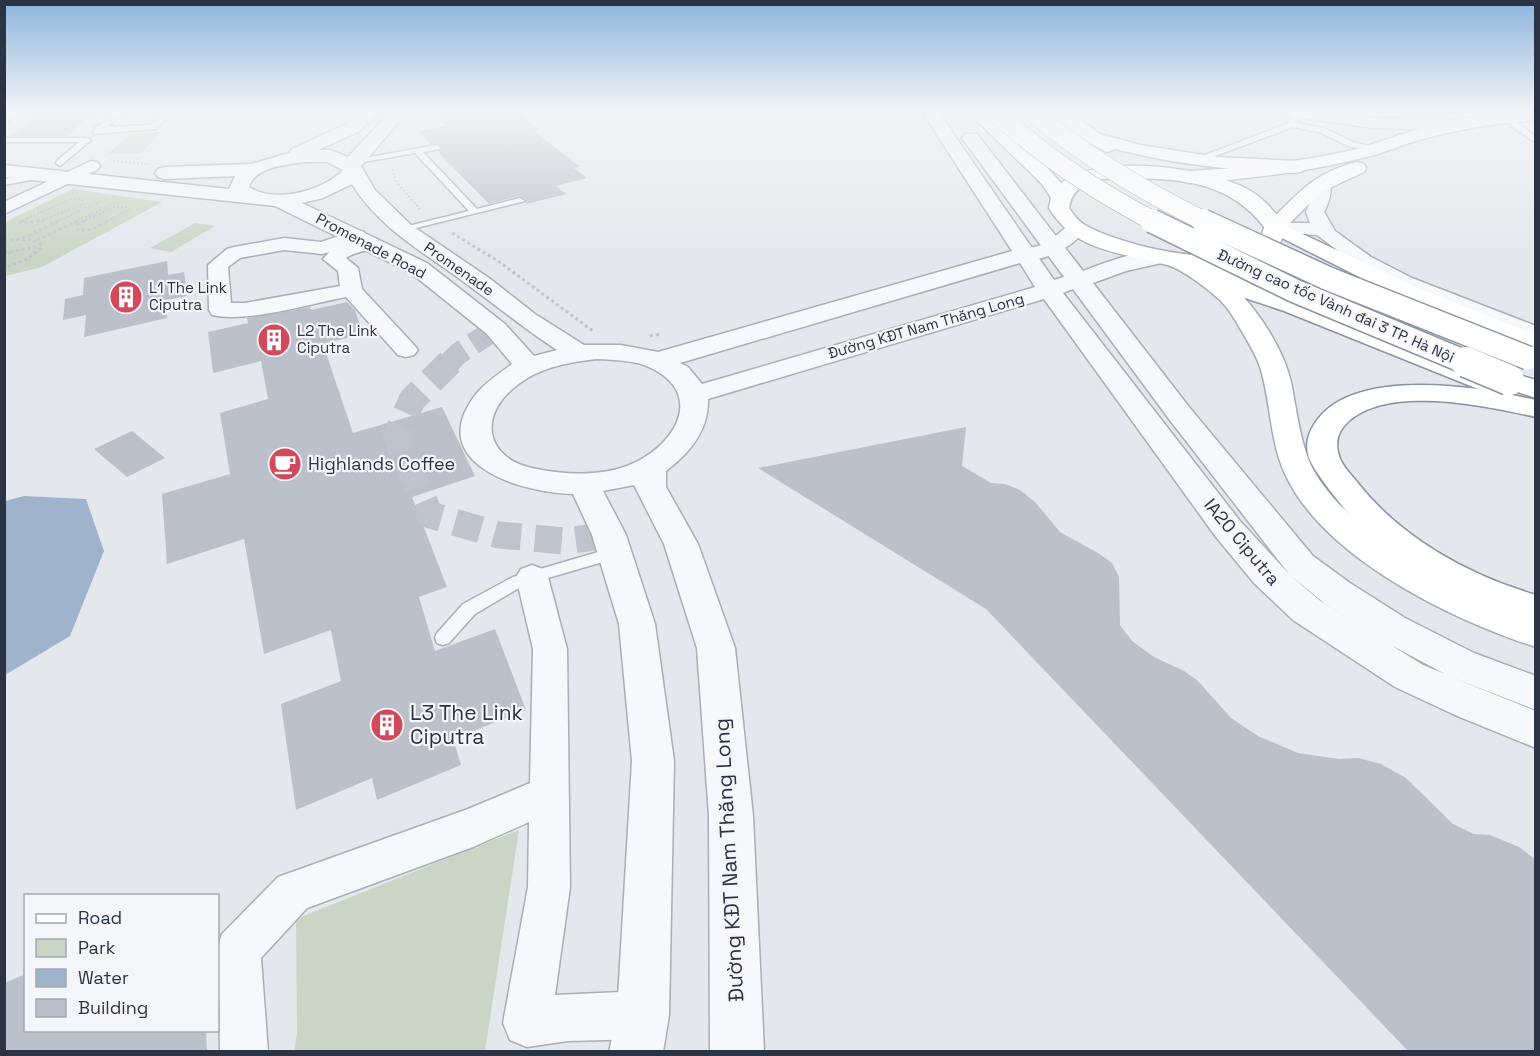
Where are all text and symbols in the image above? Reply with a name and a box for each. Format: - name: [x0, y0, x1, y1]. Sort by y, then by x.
- street label: Promenade Road: [313, 208, 430, 283]
- street label: Promenade: [420, 237, 498, 300]
- street label: Đường cao tốc Vành đai 3 TP. Hà Nội: [1215, 245, 1458, 367]
- place label: L1 The Link Ciputra: [149, 278, 227, 314]
- building icon: L1 The Link Ciputra: [108, 279, 144, 315]
- street label: Đường KĐT Nam Thăng Long: [826, 288, 1026, 363]
- place label: L2 The Link Ciputra: [297, 321, 378, 357]
- building icon: L2 The Link Ciputra: [256, 322, 292, 358]
- cafe icon: Highlands Coffee: [267, 446, 303, 482]
- place label: Highlands Coffee: [308, 452, 455, 475]
- street label: IA20 Ciputra: [1199, 494, 1285, 590]
- place label: L3 The Link Ciputra: [410, 699, 523, 750]
- building icon: L3 The Link Ciputra: [369, 707, 405, 743]
- street label: Đường KĐT Nam Thăng Long: [708, 717, 749, 1003]
- legend: [24, 894, 219, 1032]
- text: Road: [78, 906, 122, 929]
- text: Park: [78, 936, 116, 959]
- text: Water: [78, 966, 129, 989]
- text: Building: [78, 996, 148, 1019]

